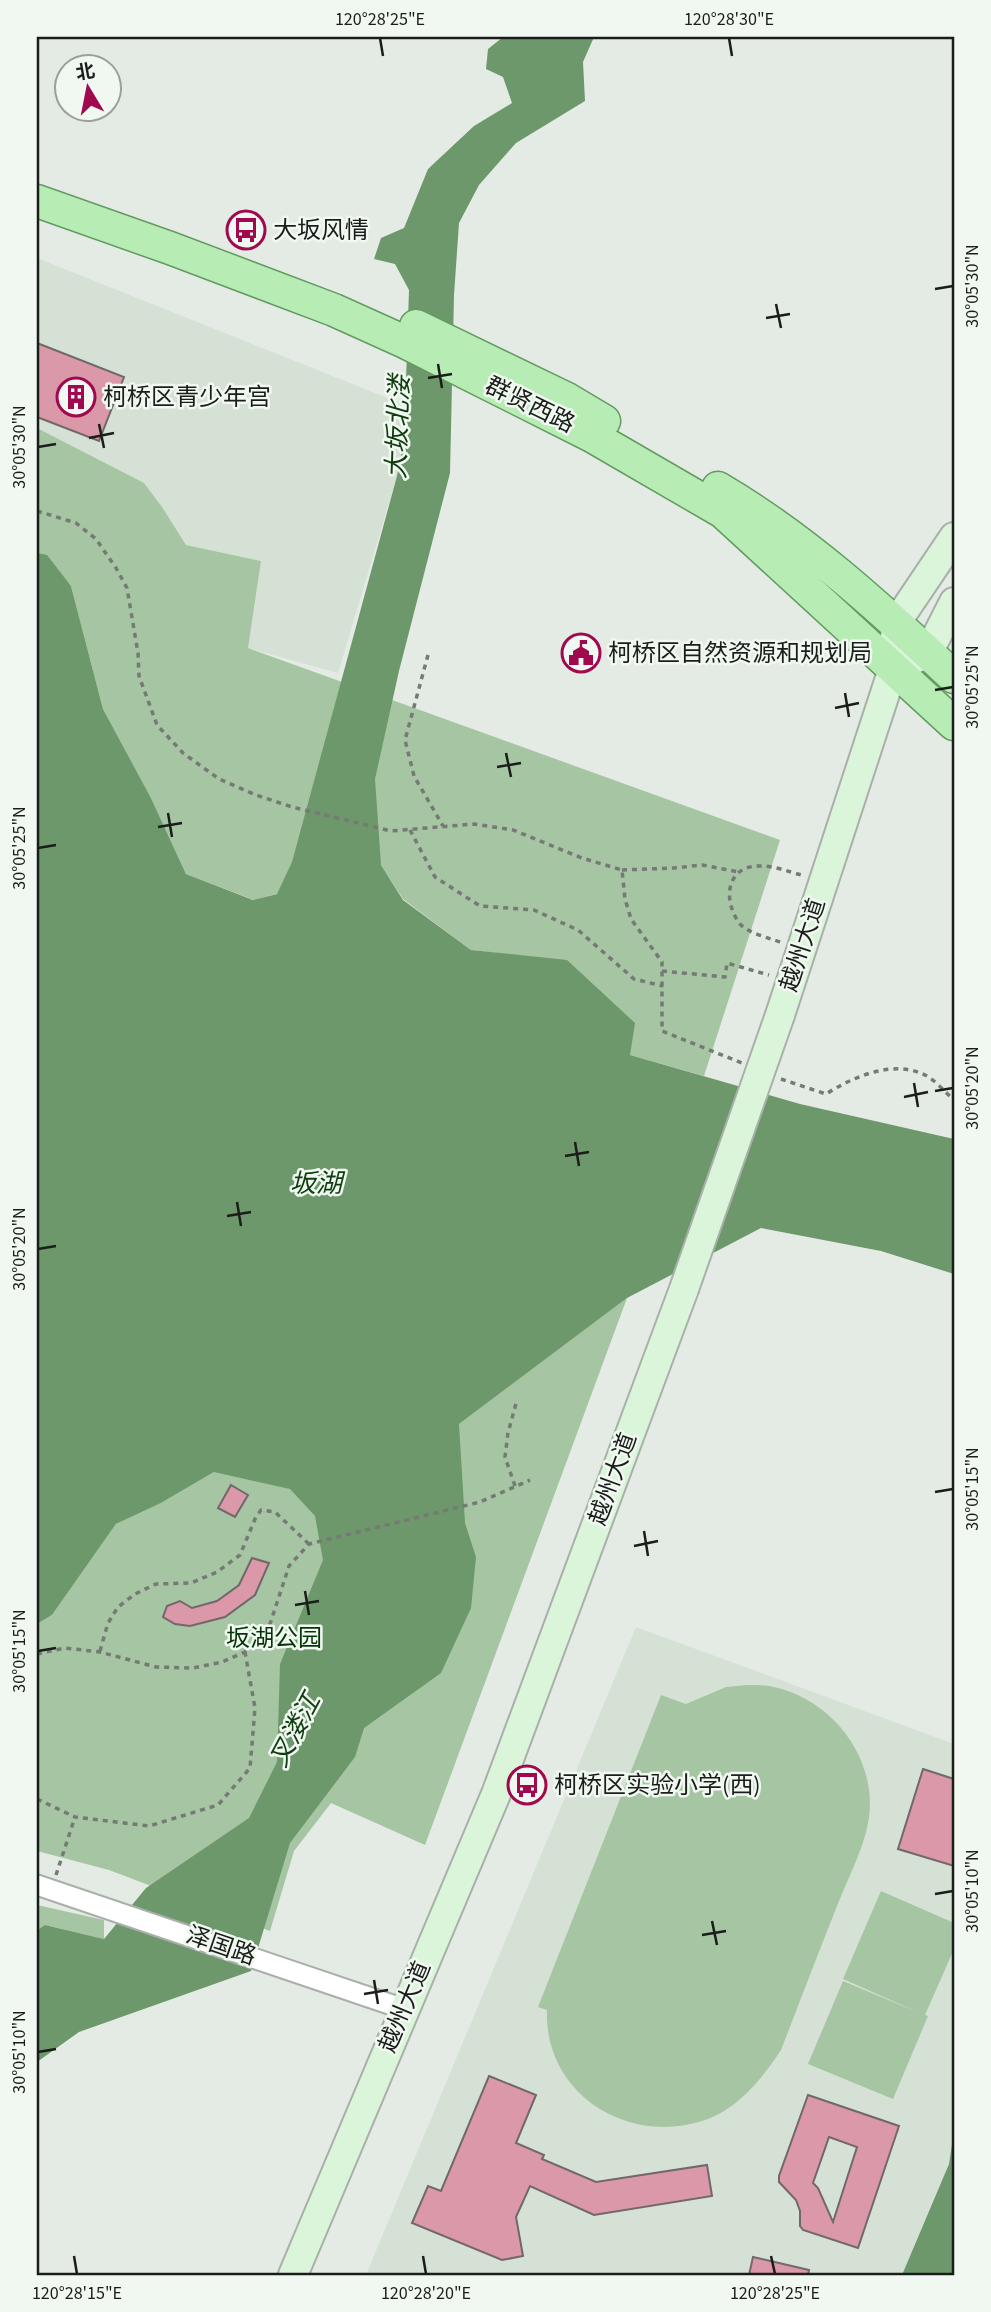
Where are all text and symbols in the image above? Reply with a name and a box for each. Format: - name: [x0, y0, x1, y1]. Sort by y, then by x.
- text: 120°28'25"E: [335, 7, 425, 32]
- text: 120°28'30"E: [684, 7, 774, 32]
- north arrow: [52, 52, 122, 122]
- text: 北: [74, 58, 97, 88]
- bus stop icon: 大坂风情: [225, 209, 267, 251]
- place label: 大坂风情: [273, 213, 369, 248]
- text: 30°05'30"N: [960, 244, 985, 328]
- street label: 群贤西路: [479, 368, 581, 442]
- water label: 大坂北溇: [378, 371, 418, 480]
- building icon: 柯桥区青少年宫: [55, 376, 97, 418]
- place label: 柯桥区青少年宫: [103, 380, 271, 415]
- text: 30°05'30"N: [7, 405, 32, 489]
- public building icon: 柯桥区自然资源和规划局: [560, 632, 602, 674]
- place label: 柯桥区自然资源和规划局: [608, 636, 872, 671]
- text: 30°05'25"N: [960, 645, 985, 729]
- text: 30°05'25"N: [7, 806, 32, 890]
- street label: 越州大道: [772, 894, 834, 996]
- text: 30°05'20"N: [960, 1046, 985, 1130]
- water label: 坂湖: [290, 1165, 346, 1202]
- text: 30°05'20"N: [7, 1207, 32, 1291]
- street label: 越州大道: [580, 1428, 646, 1530]
- text: 30°05'15"N: [960, 1447, 985, 1531]
- text: 30°05'15"N: [7, 1609, 32, 1693]
- park label: 坂湖公园: [226, 1621, 322, 1656]
- water label: 叉溇江: [260, 1684, 331, 1773]
- bus stop icon: 柯桥区实验小学(西): [506, 1764, 548, 1806]
- place label: 柯桥区实验小学(西): [554, 1768, 761, 1803]
- text: 30°05'10"N: [960, 1849, 985, 1933]
- street label: 泽国路: [181, 1918, 261, 1974]
- street label: 越州大道: [370, 1956, 440, 2058]
- text: 30°05'10"N: [7, 2010, 32, 2094]
- text: 120°28'15"E: [32, 2281, 122, 2306]
- text: 120°28'20"E: [381, 2281, 471, 2306]
- text: 120°28'25"E: [730, 2281, 820, 2306]

